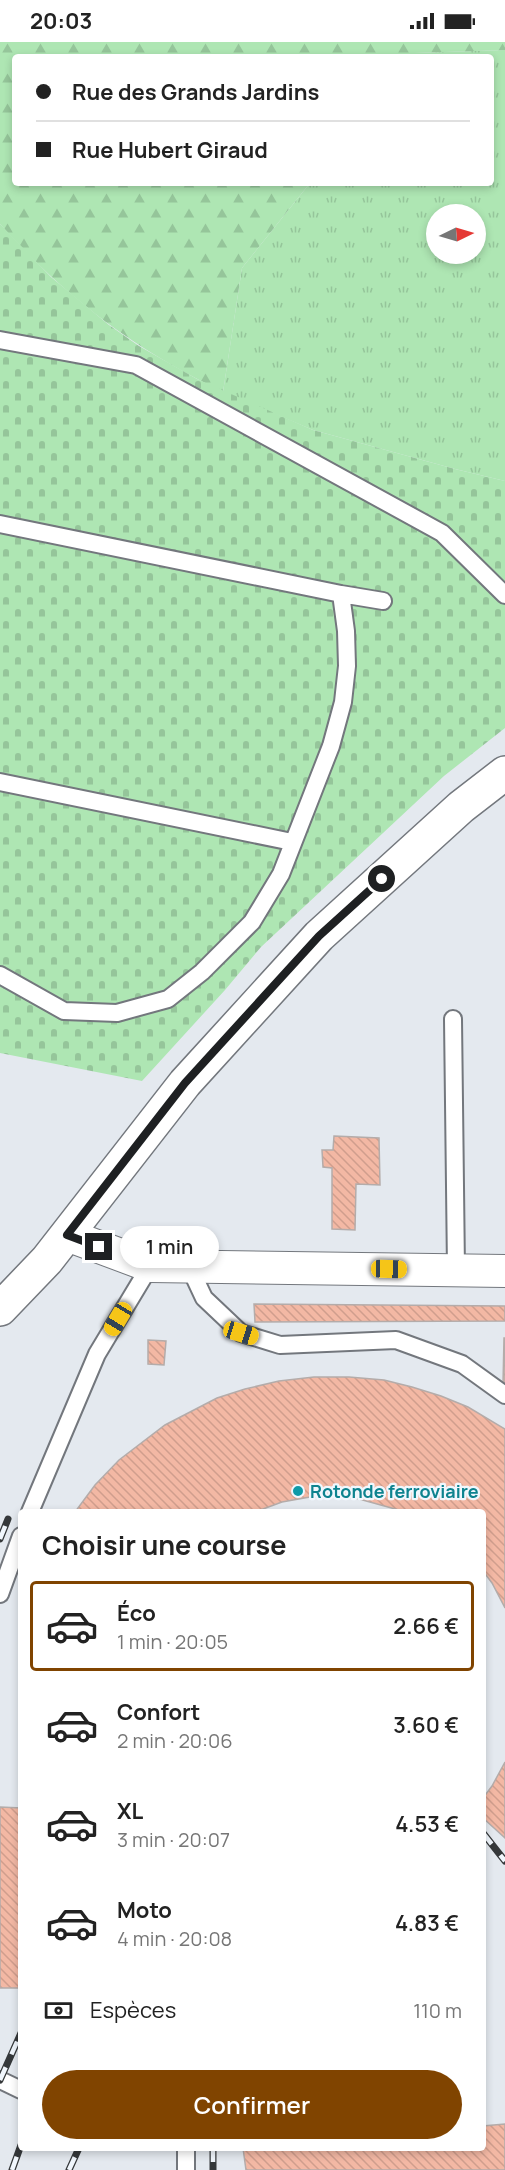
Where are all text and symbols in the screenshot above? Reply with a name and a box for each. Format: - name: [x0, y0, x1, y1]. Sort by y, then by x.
- text: 20:03: [30, 6, 92, 36]
- text: Rue des Grands Jardins: [72, 77, 319, 107]
- text: Rue Hubert Giraud: [72, 135, 268, 165]
- north arrow: [426, 204, 486, 264]
- map controls: [426, 204, 486, 264]
- route start: [368, 865, 395, 892]
- callout: 1 min: [120, 1226, 219, 1268]
- route end: [85, 1233, 112, 1260]
- text: 1 min: [146, 1233, 193, 1260]
- car: [371, 1260, 407, 1278]
- car: [101, 1299, 135, 1339]
- car: [221, 1319, 261, 1347]
- place label: Rotonde ferroviaire: [310, 1479, 479, 1503]
- marker: Rotonde ferroviaire: [291, 1484, 305, 1498]
- text: Choisir une course: [42, 1526, 286, 1563]
- text: Éco: [117, 1598, 156, 1628]
- icon: car: [45, 1599, 99, 1653]
- text: 2.66 €: [393, 1611, 459, 1641]
- text: 1 min · 20:05: [117, 1628, 228, 1655]
- text: Confort: [117, 1697, 200, 1727]
- icon: car: [45, 1698, 99, 1752]
- text: 3.60 €: [393, 1710, 459, 1740]
- text: 2 min · 20:06: [117, 1727, 233, 1754]
- text: XL: [117, 1796, 143, 1826]
- icon: car: [45, 1797, 99, 1851]
- text: 4.53 €: [395, 1809, 459, 1839]
- text: 3 min · 20:07: [117, 1826, 230, 1853]
- text: Moto: [117, 1895, 172, 1925]
- icon: car: [45, 1896, 99, 1950]
- text: 4.83 €: [395, 1908, 459, 1938]
- text: 4 min · 20:08: [117, 1925, 232, 1952]
- icon: cash: [42, 1994, 75, 2027]
- text: Espèces: [90, 1995, 176, 2025]
- text: 110 m: [413, 1997, 462, 2024]
- button: Confirmer: [42, 2070, 462, 2139]

